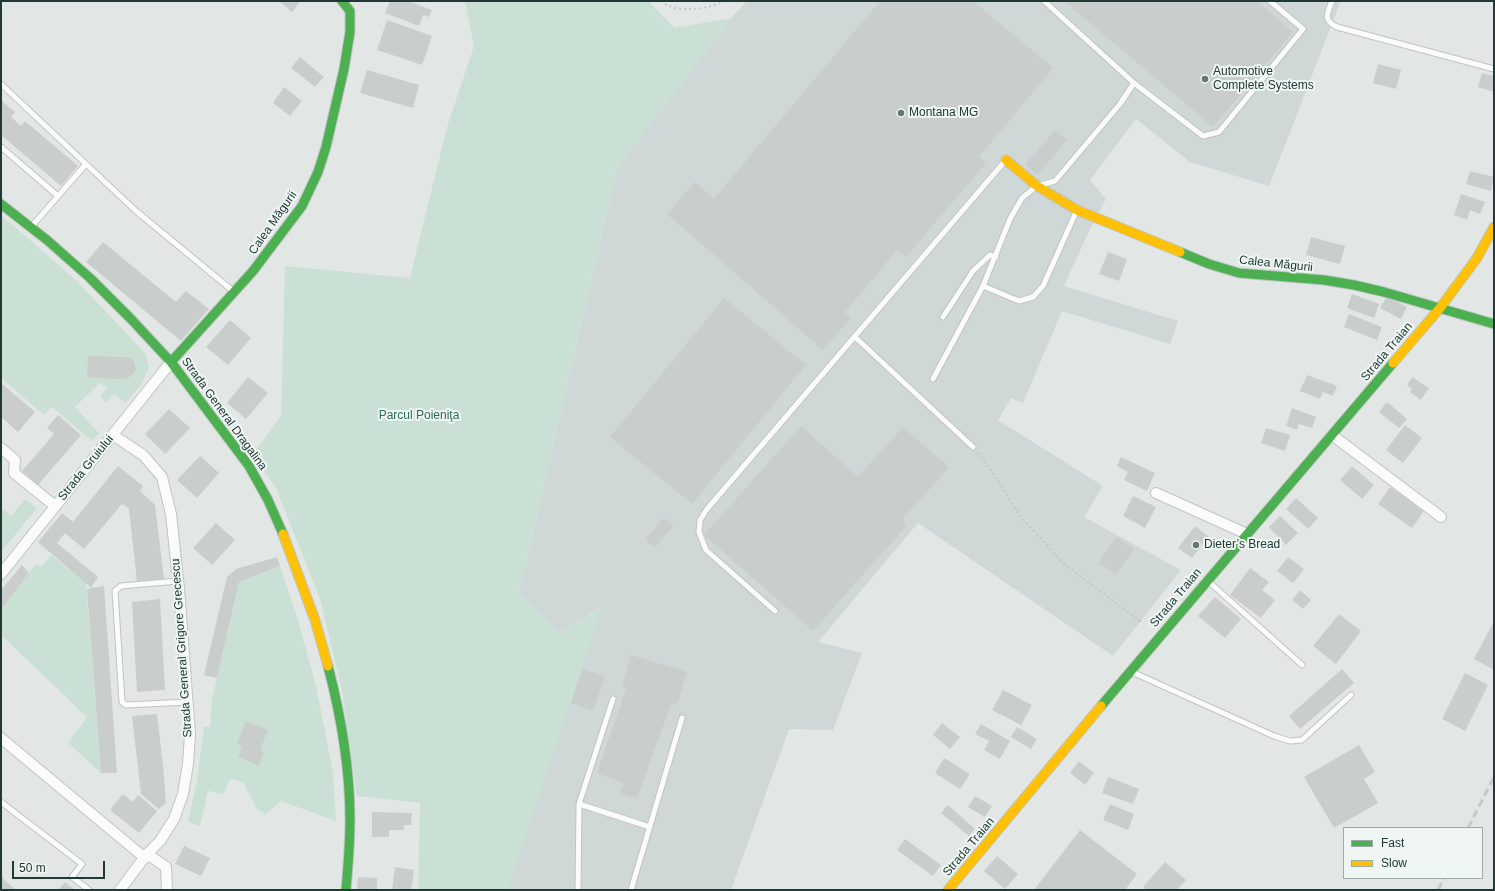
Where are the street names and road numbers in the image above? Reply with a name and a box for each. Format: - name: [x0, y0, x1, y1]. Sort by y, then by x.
- street label: Calea Măgurii: [246, 189, 300, 257]
- street label: Calea Măgurii: [1238, 253, 1314, 275]
- street label: Strada Traian: [1358, 320, 1416, 384]
- street label: Strada General Dragalina: [178, 355, 270, 473]
- street label: Strada Gruiului: [55, 432, 117, 504]
- street label: Strada General Grigore Grecescu: [169, 558, 195, 738]
- street label: Strada Traian: [1147, 566, 1205, 630]
- street label: Strada Traian: [940, 815, 998, 879]

